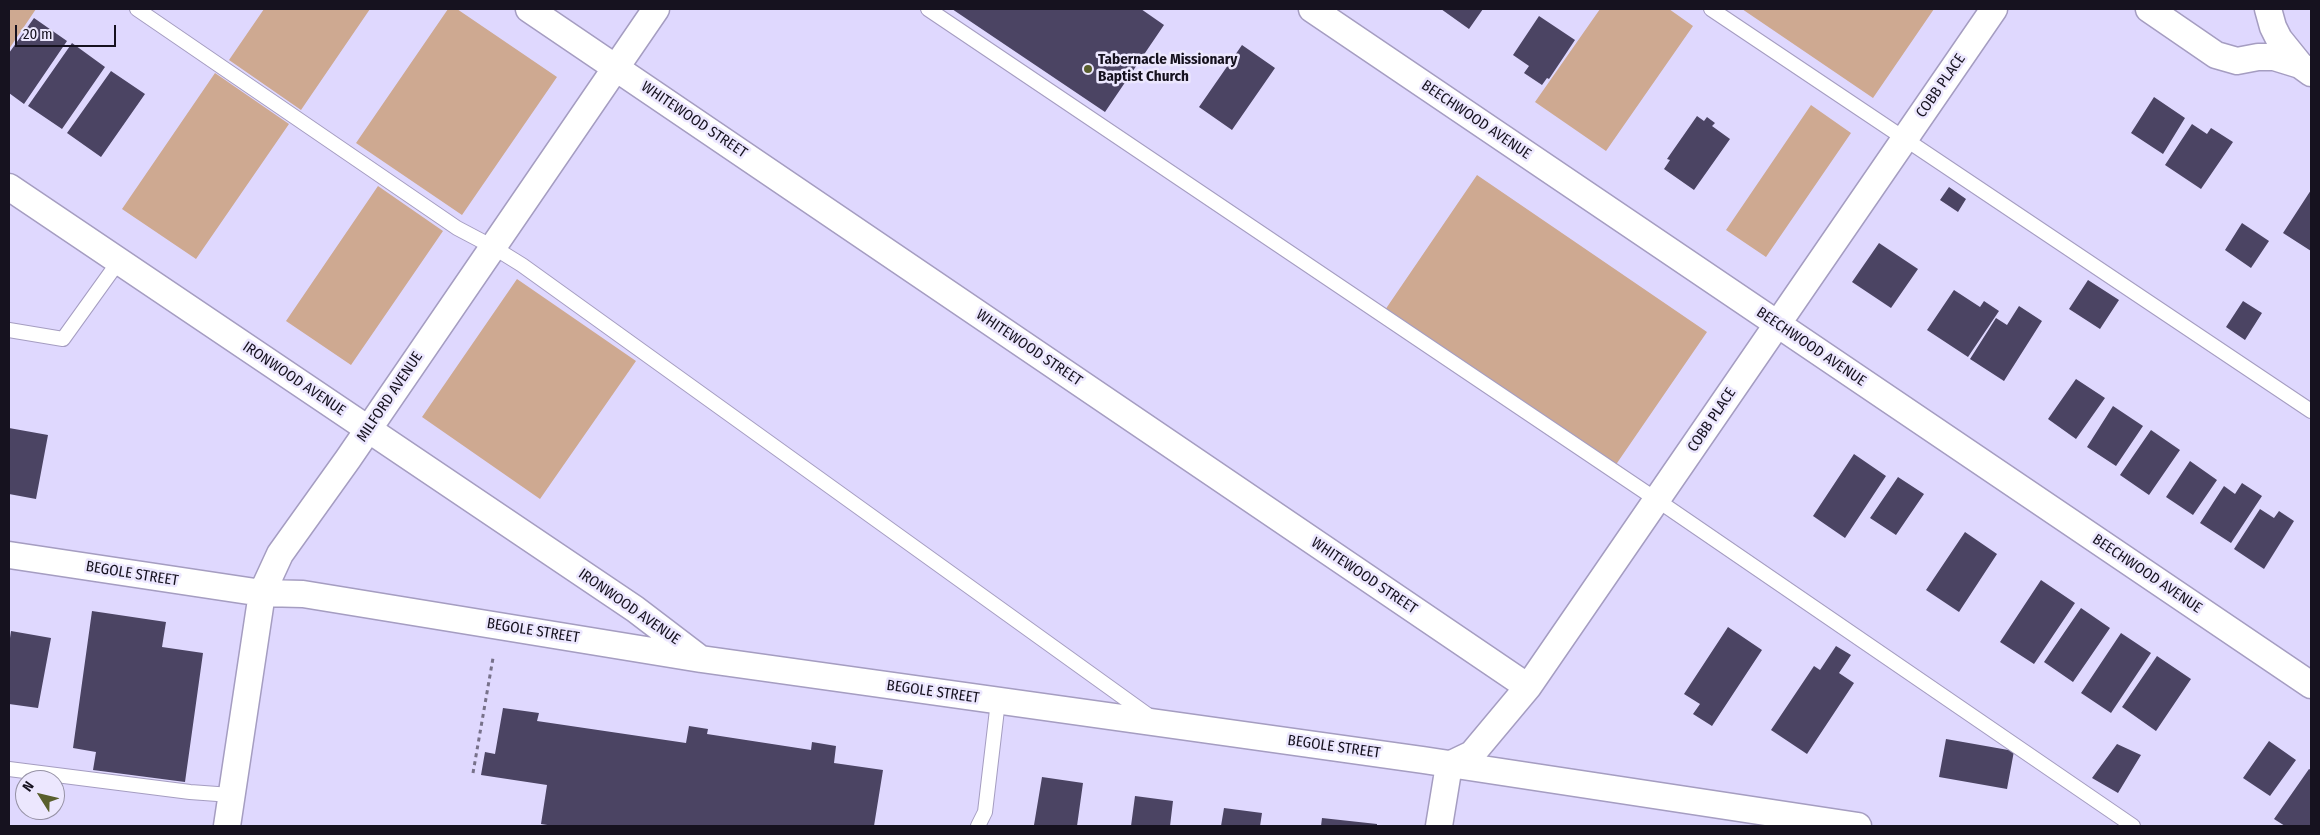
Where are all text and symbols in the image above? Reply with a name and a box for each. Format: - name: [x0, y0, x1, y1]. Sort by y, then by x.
- scale bar: [18, 15, 119, 47]
- text: 20 m: [23, 25, 53, 43]
- place label: Tabernacle Missionary Baptist Church: [1098, 51, 1237, 86]
- street label: COBB PLACE: [1913, 51, 1969, 121]
- marker: Tabernacle Missionary Baptist Church: [1082, 63, 1094, 75]
- street label: BEECHWOOD AVENUE: [1418, 77, 1534, 163]
- street label: WHITEWOOD STREET: [638, 78, 750, 162]
- street label: BEECHWOOD AVENUE: [1753, 304, 1869, 390]
- street label: WHITEWOOD STREET: [973, 306, 1085, 390]
- street label: IRONWOOD AVENUE: [239, 338, 349, 420]
- street label: MILFORD AVENUE: [353, 349, 427, 445]
- street label: COBB PLACE: [1684, 384, 1740, 456]
- street label: BEECHWOOD AVENUE: [2089, 531, 2205, 617]
- street label: WHITEWOOD STREET: [1308, 534, 1420, 618]
- street label: BEGOLE STREET: [84, 558, 180, 590]
- street label: IRONWOOD AVENUE: [575, 565, 683, 649]
- street label: BEGOLE STREET: [485, 615, 581, 647]
- street label: BEGOLE STREET: [885, 677, 981, 707]
- street label: BEGOLE STREET: [1286, 732, 1382, 762]
- north arrow: [15, 770, 65, 820]
- text: N: [19, 778, 38, 795]

